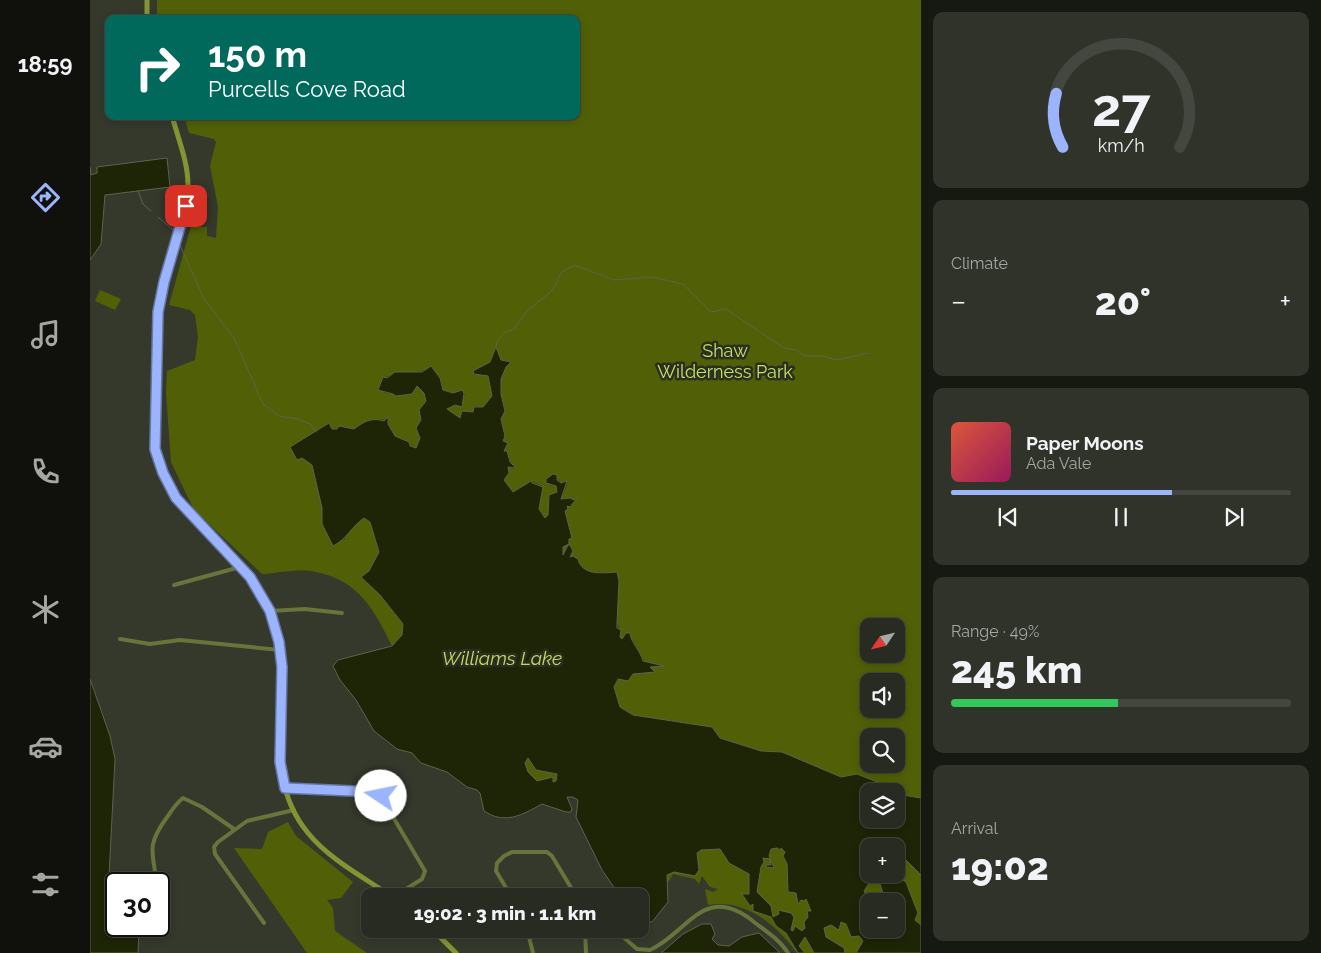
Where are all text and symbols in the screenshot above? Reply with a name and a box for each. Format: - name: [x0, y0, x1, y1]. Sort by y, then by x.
- text: 150 m: [208, 34, 307, 75]
- icon: right: [125, 35, 190, 100]
- text: 18:59: [18, 51, 72, 77]
- text: Purcells Cove Road: [208, 76, 406, 102]
- text: 27: [1092, 77, 1151, 138]
- text: km/h: [1097, 135, 1145, 156]
- icon: directions: [28, 180, 63, 215]
- pin: [165, 185, 207, 227]
- icon: arrive: [172, 192, 200, 220]
- text: Climate: [951, 254, 1008, 273]
- text: 20°: [1095, 279, 1151, 324]
- text: −: [951, 285, 966, 318]
- text: +: [1279, 285, 1291, 318]
- icon: music: [28, 317, 63, 352]
- park label: Shaw Wilderness Park: [657, 340, 793, 382]
- text: Paper Moons: [1026, 432, 1144, 454]
- icon: phone: [28, 454, 63, 489]
- text: Ada Vale: [1026, 454, 1091, 473]
- icon: previous: [994, 503, 1022, 531]
- icon: pause: [1107, 503, 1135, 531]
- icon: next: [1220, 503, 1248, 531]
- icon: climate: [28, 592, 63, 627]
- north arrow: [860, 618, 905, 662]
- map controls: [860, 618, 905, 938]
- text: Range · 49%: [951, 622, 1039, 641]
- water label: Williams Lake: [442, 647, 562, 669]
- text: 245 km: [951, 647, 1082, 692]
- button: sound: [860, 673, 905, 718]
- button: search: [860, 728, 905, 773]
- icon: car: [28, 729, 63, 764]
- position arrow: [354, 769, 406, 821]
- button: layers: [860, 783, 905, 828]
- text: Arrival: [951, 819, 998, 838]
- button: +: [860, 838, 905, 883]
- text: 19:02: [951, 844, 1049, 889]
- icon: filters: [28, 867, 63, 902]
- speed limit sign: 30: [105, 872, 170, 937]
- button: −: [860, 893, 905, 938]
- text: 19:02 · 3 min · 1.1 km: [414, 902, 596, 924]

